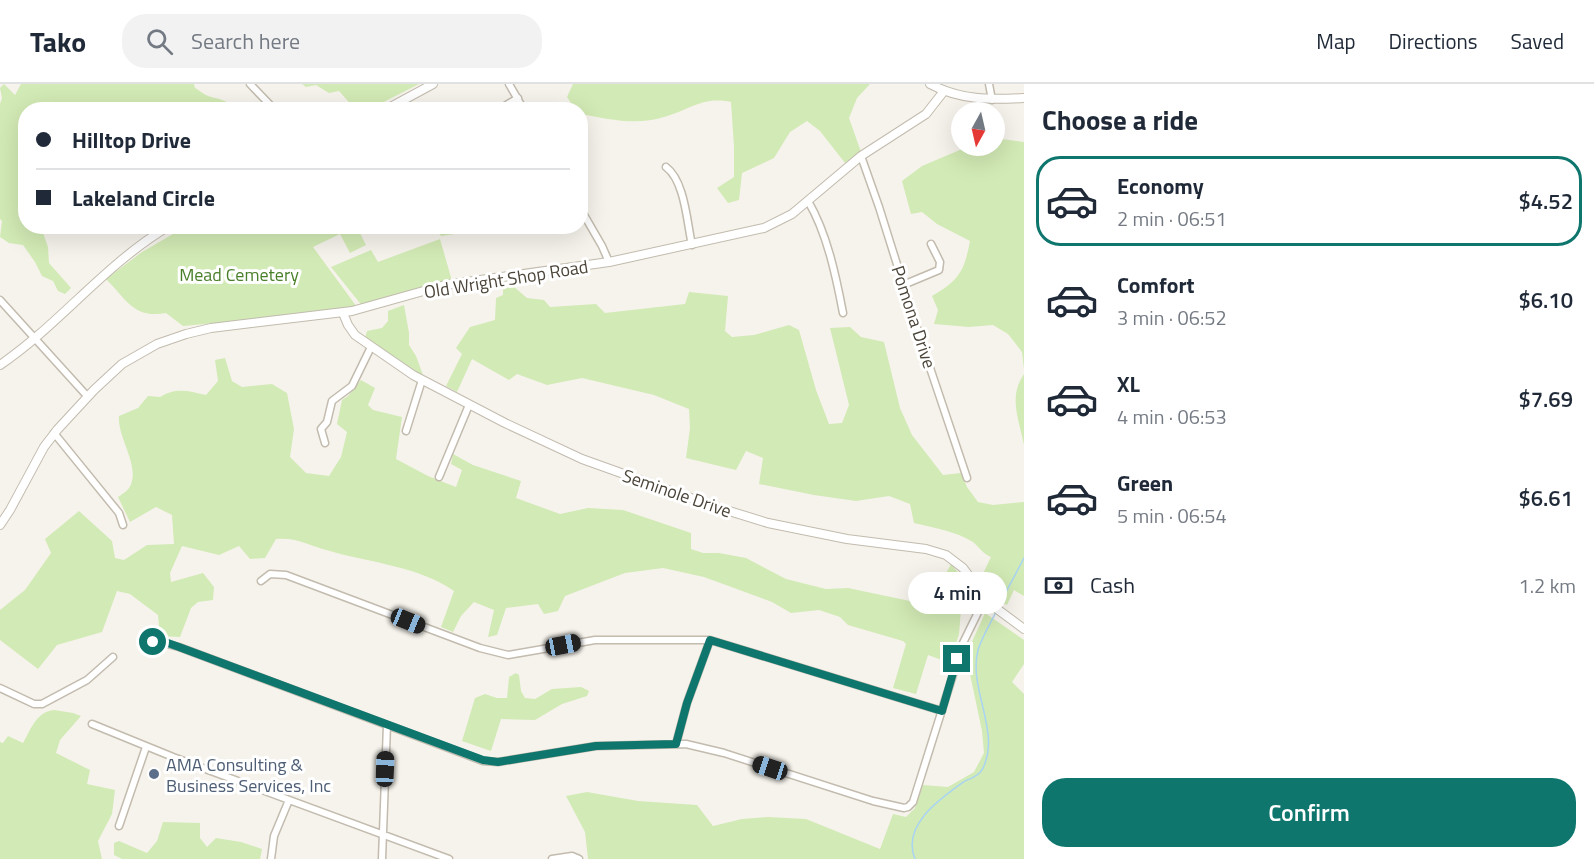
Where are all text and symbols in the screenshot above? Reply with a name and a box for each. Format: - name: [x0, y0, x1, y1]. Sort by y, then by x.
- search box: [122, 14, 542, 68]
- text: Tako: [30, 20, 86, 63]
- text: Search here: [191, 24, 300, 58]
- icon: search: [143, 25, 176, 58]
- text: Map: [1316, 25, 1356, 57]
- text: Directions: [1389, 25, 1478, 57]
- text: Saved: [1511, 25, 1564, 57]
- text: Choose a ride: [1042, 99, 1198, 140]
- north arrow: [951, 102, 1005, 156]
- map controls: [951, 102, 1005, 156]
- text: Hilltop Drive: [72, 123, 191, 157]
- text: Economy: [1117, 169, 1204, 203]
- icon: car: [1045, 174, 1099, 228]
- text: Lakeland Circle: [72, 181, 215, 215]
- text: $4.52: [1518, 184, 1573, 218]
- text: 2 min · 06:51: [1117, 203, 1227, 234]
- street label: Old Wright Shop Road: [422, 253, 590, 305]
- park label: Mead Cemetery: [179, 261, 299, 288]
- street label: Pomona Drive: [885, 262, 943, 372]
- text: Comfort: [1117, 268, 1195, 302]
- icon: car: [1045, 273, 1099, 327]
- text: $6.10: [1518, 283, 1573, 317]
- text: 3 min · 06:52: [1117, 302, 1227, 333]
- text: XL: [1117, 367, 1140, 401]
- icon: car: [1045, 372, 1099, 426]
- text: $7.69: [1518, 382, 1573, 416]
- text: 4 min · 06:53: [1117, 401, 1227, 432]
- street label: Seminole Drive: [619, 462, 735, 524]
- text: Green: [1117, 466, 1173, 500]
- icon: car: [1045, 471, 1099, 525]
- text: $6.61: [1518, 481, 1573, 515]
- text: 5 min · 06:54: [1117, 500, 1227, 531]
- text: Cash: [1090, 568, 1135, 602]
- icon: cash: [1042, 569, 1075, 602]
- text: 1.2 km: [1519, 570, 1576, 601]
- callout: 4 min: [908, 572, 1006, 614]
- text: 4 min: [933, 577, 982, 608]
- car: [388, 606, 428, 636]
- route start: [139, 628, 166, 655]
- car: [544, 633, 582, 657]
- route end: [943, 645, 970, 672]
- place label: AMA Consulting & Business Services, Inc: [166, 751, 331, 799]
- car: [375, 751, 395, 787]
- car: [750, 754, 790, 782]
- marker: AMA Consulting & Business Services, Inc: [147, 767, 161, 781]
- button: Confirm: [1042, 778, 1576, 847]

